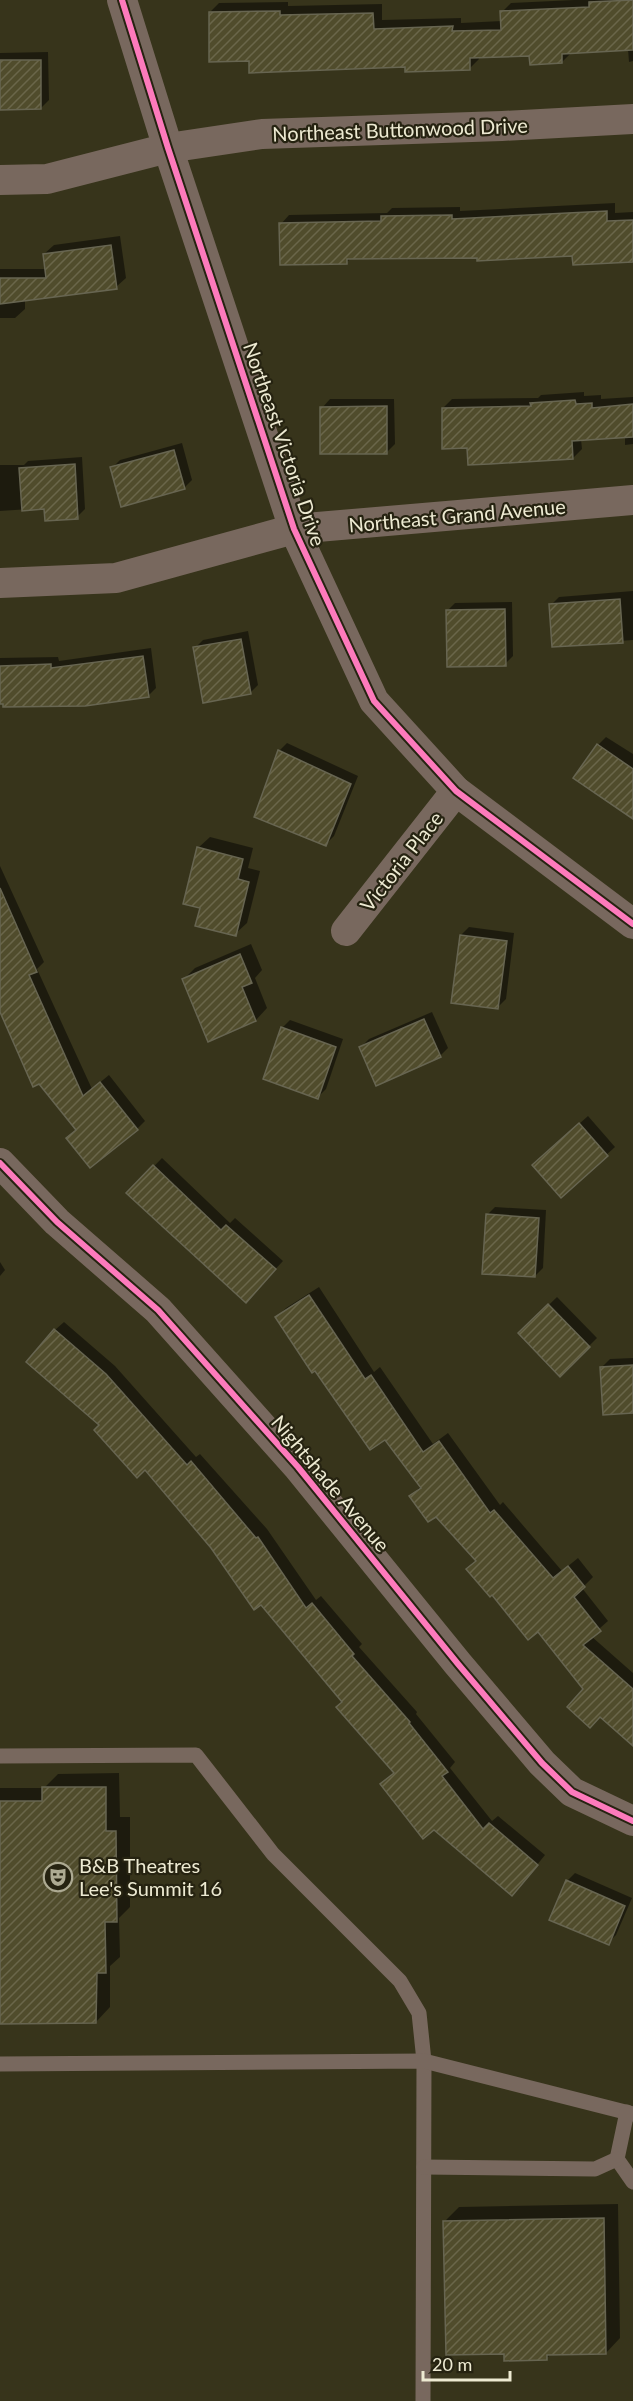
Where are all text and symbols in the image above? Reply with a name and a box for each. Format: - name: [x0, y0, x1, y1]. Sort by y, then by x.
- street label: Northeast Buttonwood Drive: [272, 113, 528, 145]
- street label: Northeast Victoria Drive: [239, 339, 331, 549]
- street label: Northeast Grand Avenue: [347, 494, 567, 536]
- street label: Victoria Place: [355, 806, 447, 916]
- street label: Nightshade Avenue: [267, 1410, 395, 1556]
- place label: B&B Theatres Lee's Summit 16: [79, 1853, 222, 1900]
- theatre icon: B&B Theatres Lee's Summit 16: [42, 1861, 74, 1893]
- scale bar: [423, 2344, 510, 2382]
- text: 20 m: [432, 2353, 472, 2375]

